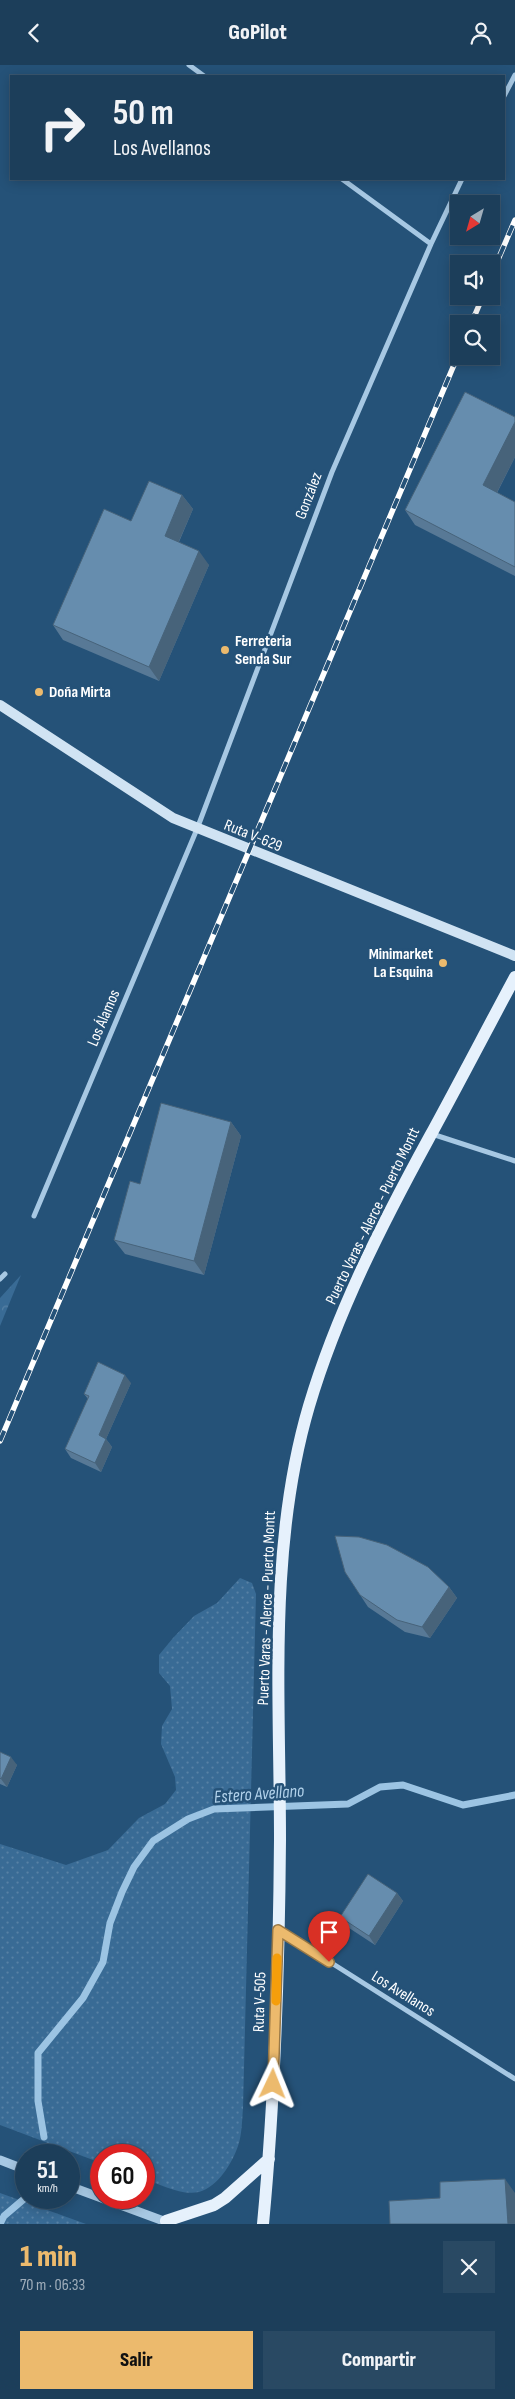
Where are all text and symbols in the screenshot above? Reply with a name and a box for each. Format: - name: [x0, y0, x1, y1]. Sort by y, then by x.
- icon: back: [20, 19, 48, 47]
- text: GoPilot: [228, 19, 287, 46]
- icon: person: [467, 19, 495, 47]
- text: 50 m: [113, 92, 174, 135]
- icon: right: [30, 95, 95, 160]
- text: Los Avellanos: [113, 135, 211, 162]
- north arrow: [450, 195, 500, 245]
- map controls: [450, 195, 500, 365]
- button: sound: [450, 255, 500, 305]
- button: search: [450, 315, 500, 365]
- street label: González: [291, 470, 327, 522]
- place label: Ferreteria Senda Sur: [235, 632, 291, 669]
- marker: Ferreteria Senda Sur: [219, 644, 231, 656]
- place label: Doña Mirta: [49, 683, 111, 702]
- marker: Doña Mirta: [33, 686, 45, 698]
- street label: Ruta V-629: [221, 816, 285, 856]
- place label: Minimarket La Esquina: [369, 945, 433, 982]
- marker: Minimarket La Esquina: [437, 957, 449, 969]
- street label: Los Álamos: [84, 987, 124, 1049]
- street label: Puerto Varas - Alerce - Puerto Montt: [322, 1124, 424, 1308]
- street label: Puerto Varas - Alerce - Puerto Montt: [254, 1510, 280, 1706]
- water label: Estero Avellano: [213, 1780, 305, 1808]
- pin: [308, 1911, 350, 1962]
- icon: arrive: [315, 1918, 343, 1946]
- street label: Los Avellanos: [368, 1967, 438, 2021]
- street label: Ruta V-505: [249, 1972, 271, 2032]
- position arrow: [246, 2057, 298, 2109]
- speed limit sign: 60: [90, 2144, 155, 2209]
- text: 51: [37, 2155, 58, 2186]
- text: km/h: [37, 2181, 58, 2196]
- text: 1 min: [20, 2239, 77, 2275]
- button: close: [443, 2241, 495, 2293]
- text: 70 m · 06:33: [20, 2276, 85, 2295]
- button: Salir: [20, 2331, 253, 2389]
- button: Compartir: [263, 2331, 495, 2389]

